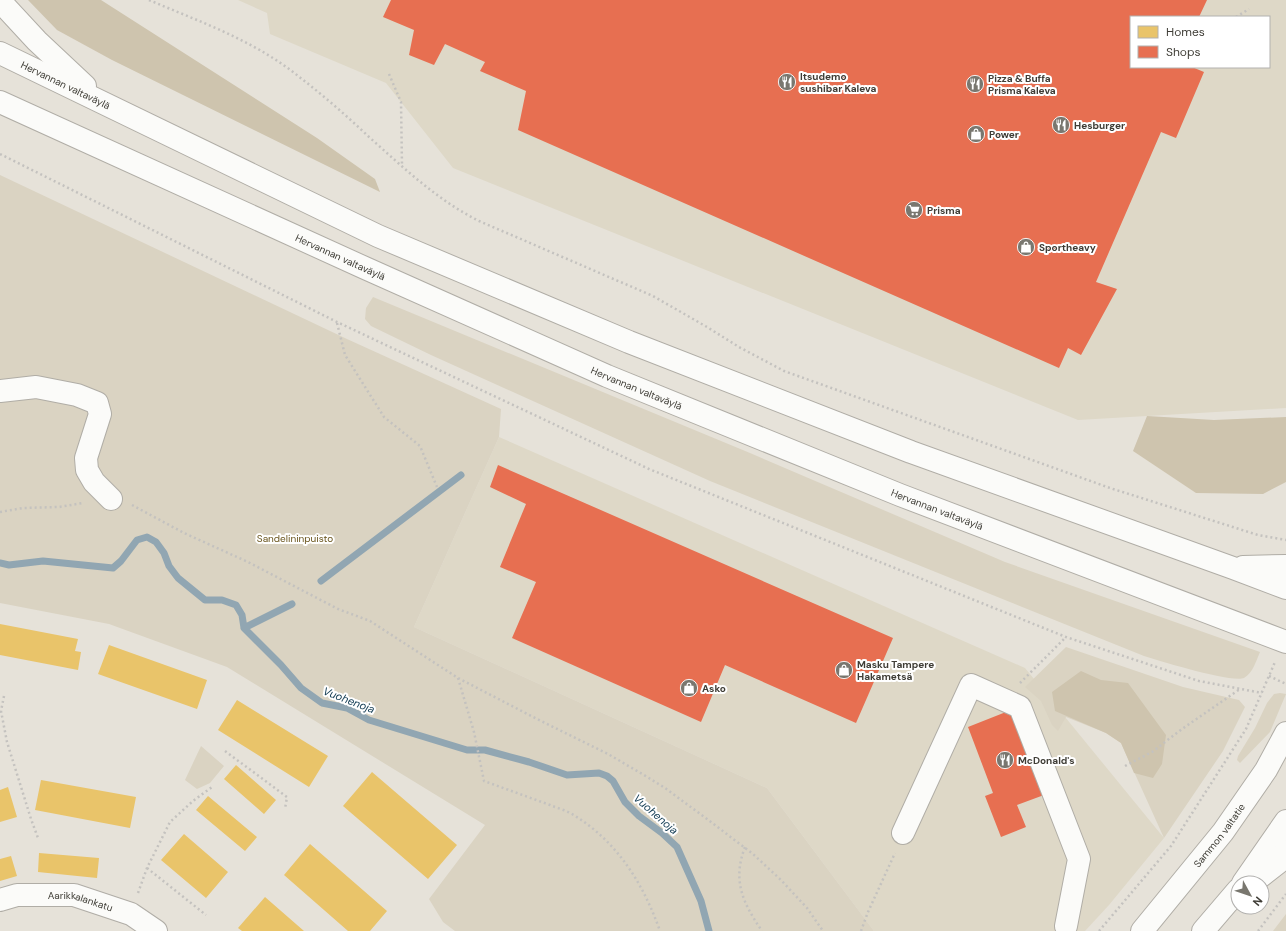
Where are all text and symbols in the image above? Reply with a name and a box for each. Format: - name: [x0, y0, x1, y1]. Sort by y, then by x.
- legend: [1130, 16, 1270, 68]
- text: Homes: [1166, 24, 1205, 40]
- text: Shops: [1166, 44, 1201, 60]
- street label: Hervannan valtaväylä: [19, 58, 112, 112]
- place label: Itsudemo sushibar Kaleva: [800, 70, 876, 95]
- restaurant icon: Itsudemo sushibar Kaleva: [777, 72, 797, 92]
- place label: Pizza & Buffa Prisma Kaleva: [988, 72, 1056, 97]
- restaurant icon: Pizza & Buffa Prisma Kaleva: [965, 74, 985, 94]
- restaurant icon: Hesburger: [1051, 115, 1071, 135]
- place label: Hesburger: [1074, 119, 1125, 132]
- shop icon: Power: [966, 124, 986, 144]
- place label: Power: [989, 128, 1019, 141]
- supermarket icon: Prisma: [904, 200, 924, 220]
- place label: Prisma: [927, 204, 961, 217]
- street label: Hervannan valtaväylä: [293, 231, 387, 283]
- shop icon: Sportheavy: [1016, 237, 1036, 257]
- place label: Sportheavy: [1039, 241, 1096, 254]
- street label: Hervannan valtaväylä: [589, 364, 684, 413]
- street label: Hervannan valtaväylä: [889, 486, 985, 533]
- park label: Sandelininpuisto: [257, 532, 333, 545]
- place label: Masku Tampere Hakametsä: [857, 658, 934, 683]
- shop icon: Masku Tampere Hakametsä: [834, 660, 854, 680]
- shop icon: Asko: [679, 678, 699, 698]
- place label: Asko: [702, 682, 726, 695]
- water label: Vuohenoja: [321, 684, 377, 716]
- restaurant icon: McDonald's: [995, 750, 1015, 770]
- place label: McDonald's: [1018, 754, 1075, 767]
- water label: Vuohenoja: [631, 791, 681, 837]
- street label: Sammon valtatie: [1191, 801, 1248, 870]
- north arrow: [1230, 875, 1270, 915]
- street label: Aarikkalankatu: [48, 889, 115, 915]
- text: N: [1250, 894, 1266, 909]

